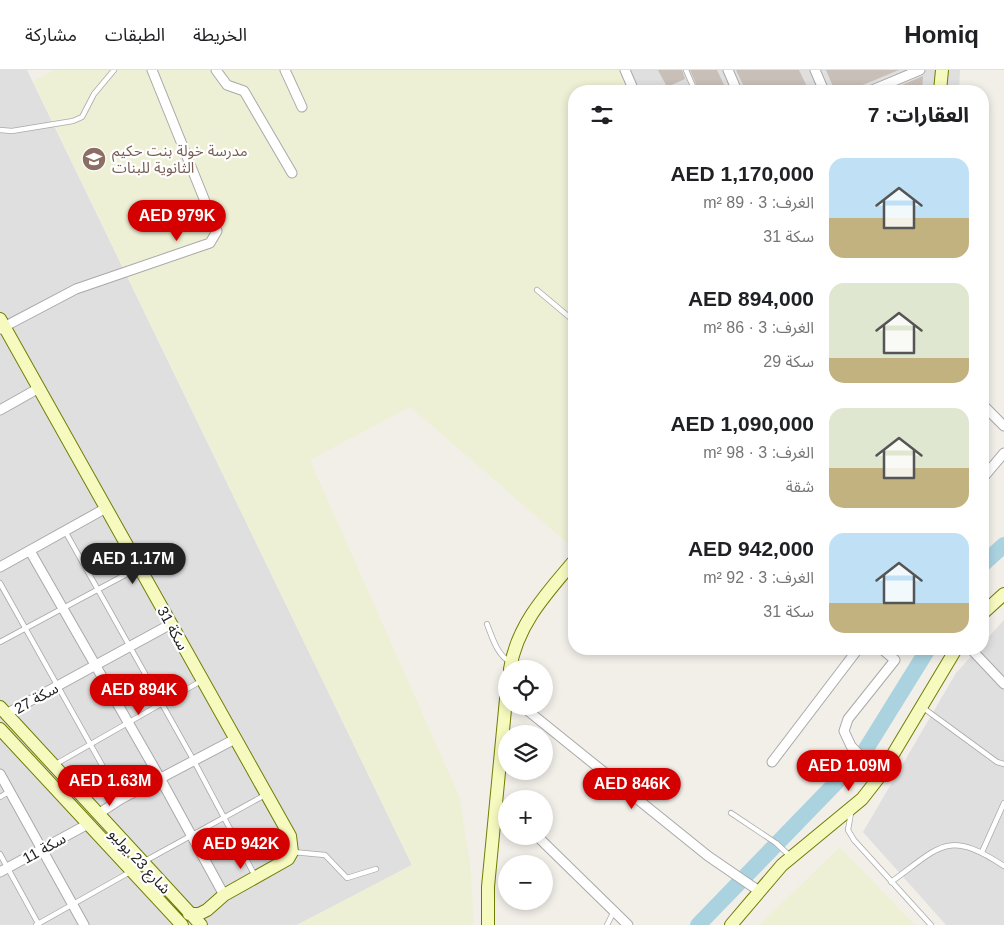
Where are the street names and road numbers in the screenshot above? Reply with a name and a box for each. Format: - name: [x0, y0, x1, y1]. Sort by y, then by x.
- street label: سكة 31: [154, 603, 192, 653]
- street label: سكة 27: [11, 679, 61, 717]
- street label: شارع 23 يوليو: [103, 825, 174, 900]
- street label: سكة 11: [20, 829, 69, 867]

